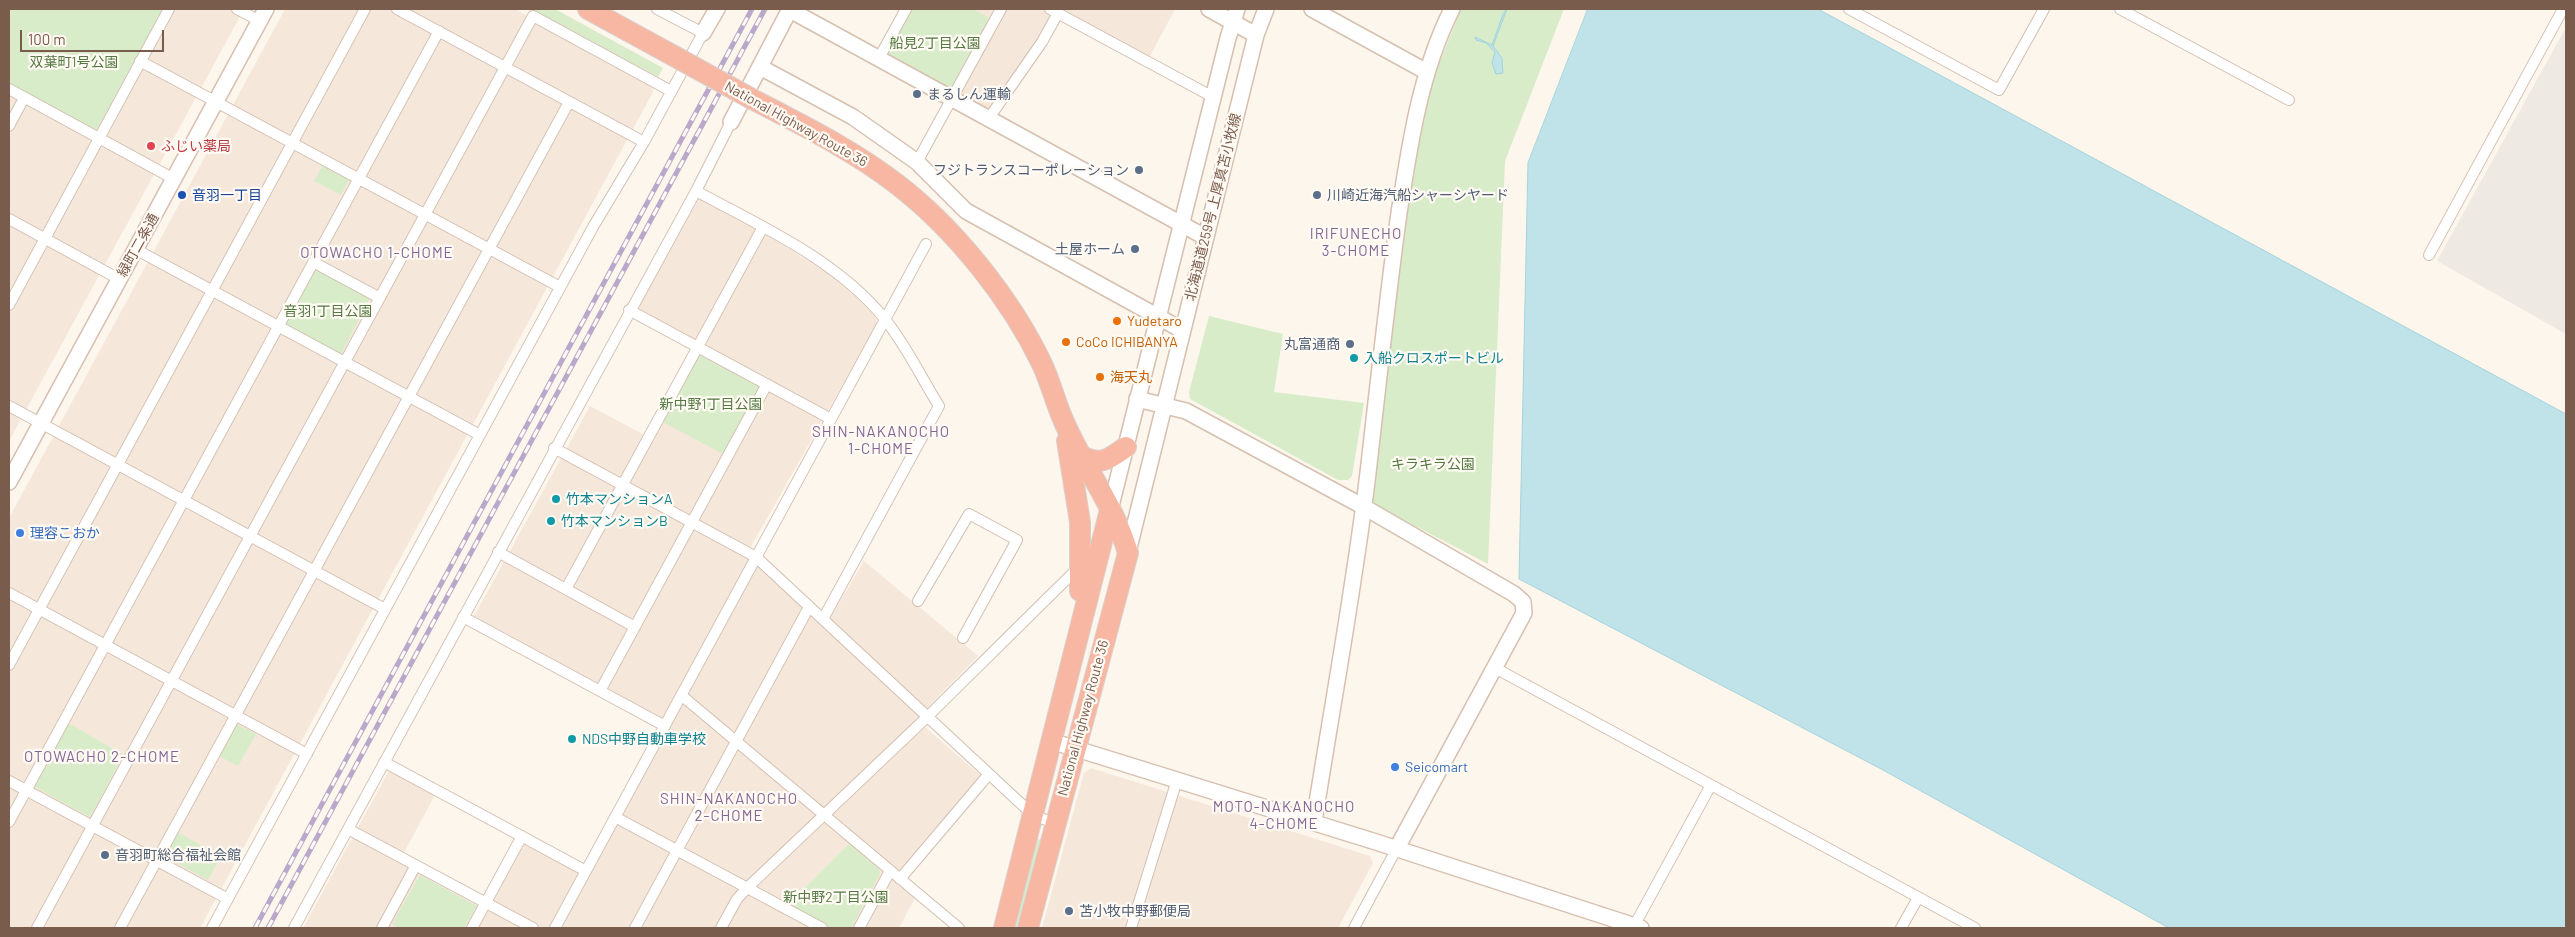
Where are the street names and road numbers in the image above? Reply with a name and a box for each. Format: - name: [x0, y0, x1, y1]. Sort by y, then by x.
- street label: National Highway Route 36: [722, 78, 870, 170]
- street label: 北海道道259号 上厚真苫小牧線: [1182, 111, 1244, 303]
- street label: 緑町二条通: [114, 210, 162, 280]
- street label: National Highway Route 36: [1054, 638, 1112, 798]

